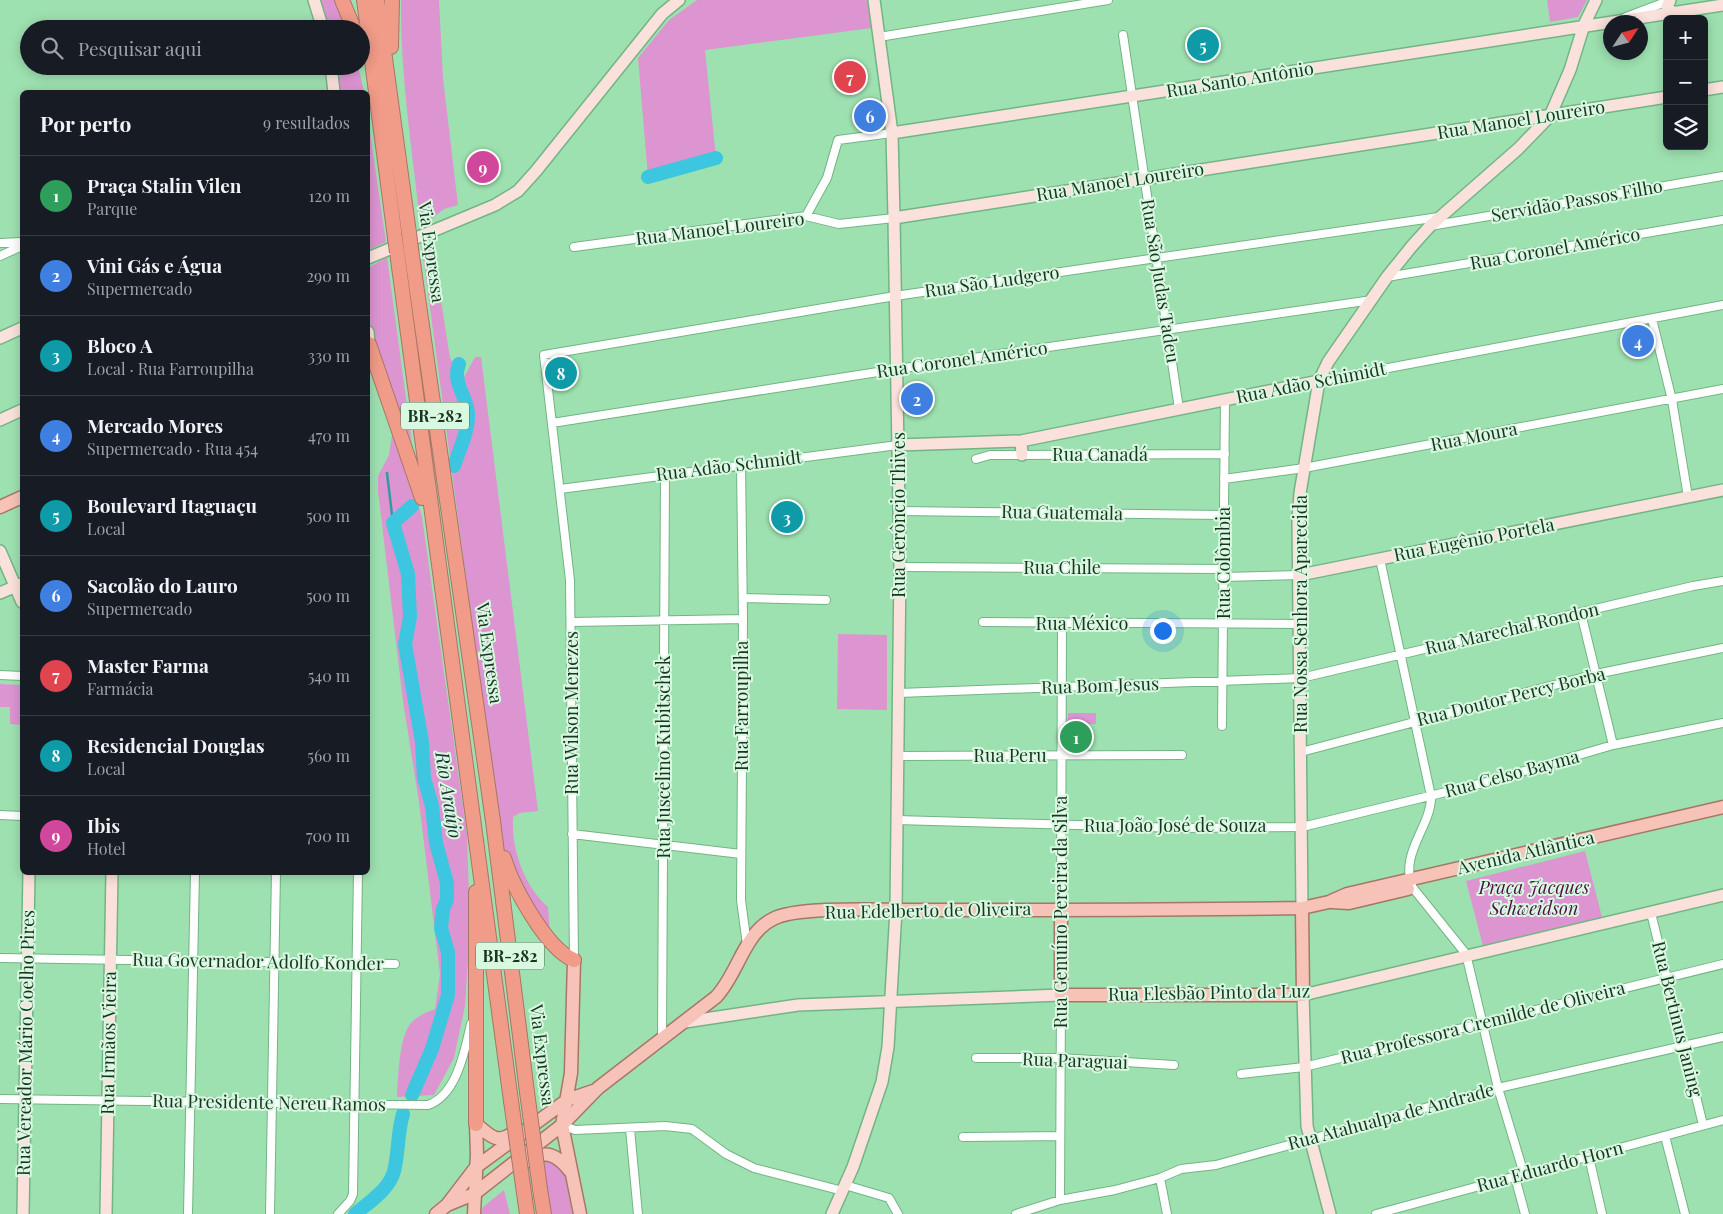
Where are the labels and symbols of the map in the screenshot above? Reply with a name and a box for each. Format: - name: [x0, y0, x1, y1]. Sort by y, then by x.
- north arrow: [1603, 15, 1648, 60]
- pin: 5: [1187, 26, 1219, 64]
- street label: Rua Santo Antônio: [1164, 55, 1315, 103]
- pin: 7: [834, 58, 866, 96]
- street label: Rua Manoel Loureiro: [1435, 94, 1607, 144]
- pin: 6: [854, 97, 886, 135]
- pin: 9: [467, 148, 499, 186]
- street label: Rua Manoel Loureiro: [1034, 156, 1206, 206]
- street label: Servidão Passos Filho: [1489, 173, 1665, 227]
- street label: Rua São Judas Tadeu: [1136, 197, 1186, 365]
- street label: Via Expressa: [413, 199, 451, 304]
- street label: Rua Manoel Loureiro: [634, 206, 806, 250]
- street label: Rua Coronel Américo: [1468, 221, 1642, 275]
- street label: Rua São Ludgero: [923, 260, 1061, 302]
- pin: 4: [1622, 322, 1654, 360]
- street label: Rua Coronel Américo: [875, 335, 1049, 383]
- pin: 8: [545, 354, 577, 392]
- street label: Rua Adão Schimidt: [1234, 356, 1388, 408]
- pin: 2: [901, 380, 933, 418]
- road number: BR-282: [401, 402, 469, 430]
- street label: Rua Moura: [1428, 416, 1519, 456]
- street label: Rua Gerôncio Thives: [886, 432, 910, 598]
- street label: Rua Canadá: [1052, 442, 1148, 466]
- street label: Rua Adão Schmidt: [654, 444, 804, 486]
- street label: Rua Nossa Senhora Aparecida: [1288, 495, 1312, 733]
- pin: 3: [771, 498, 803, 536]
- street label: Rua Guatemala: [1001, 499, 1123, 525]
- street label: Rua Colômbia: [1211, 507, 1235, 619]
- street label: Rua Eugênio Portela: [1391, 512, 1556, 566]
- street label: Rua Chile: [1023, 555, 1101, 579]
- street label: Rua Marechal Rondon: [1422, 596, 1601, 660]
- street label: Via Expressa: [471, 600, 509, 705]
- street label: Rua México: [1036, 611, 1129, 635]
- your location: [1150, 618, 1176, 644]
- street label: Rua Wilson Menezes: [559, 631, 583, 795]
- street label: Rua Farroupilha: [729, 641, 753, 771]
- street label: Rua Juscelino Kubitschek: [651, 655, 675, 859]
- street label: Rua Doutor Percy Borba: [1414, 661, 1608, 731]
- street label: Rua Bom Jesus: [1041, 671, 1159, 699]
- pin: 1: [1060, 718, 1092, 756]
- street label: Rua Peru: [973, 743, 1047, 767]
- street label: Rua Celso Bayma: [1442, 744, 1582, 803]
- water label: Rio Araújo: [430, 749, 470, 840]
- street label: Rua Genuíno Pereira da Silva: [1048, 796, 1072, 1028]
- street label: Rua João José de Souza: [1084, 813, 1266, 837]
- street label: Avenida Atlântica: [1454, 825, 1597, 880]
- park label: Praça Jacques Schweidson: [1478, 875, 1590, 920]
- street label: Rua Edelberto de Oliveira: [824, 896, 1032, 924]
- street label: Rua Vereador Mário Coelho Pires: [11, 910, 39, 1176]
- street label: Rua Bertinus Janing: [1647, 938, 1709, 1100]
- road number: BR-282: [476, 942, 544, 969]
- street label: Rua Governador Adolfo Konder: [132, 947, 384, 975]
- street label: Rua Irmãos Vieira: [95, 971, 121, 1115]
- street label: Rua Professora Cremilde de Oliveira: [1338, 975, 1628, 1069]
- street label: Rua Elesbão Pinto da Luz: [1108, 978, 1310, 1006]
- street label: Via Expressa: [525, 1002, 561, 1107]
- street label: Rua Paraguai: [1022, 1046, 1128, 1074]
- street label: Rua Atahualpa de Andrade: [1285, 1077, 1497, 1155]
- street label: Rua Presidente Nereu Ramos: [152, 1088, 386, 1116]
- street label: Rua Eduardo Horn: [1474, 1135, 1626, 1197]

